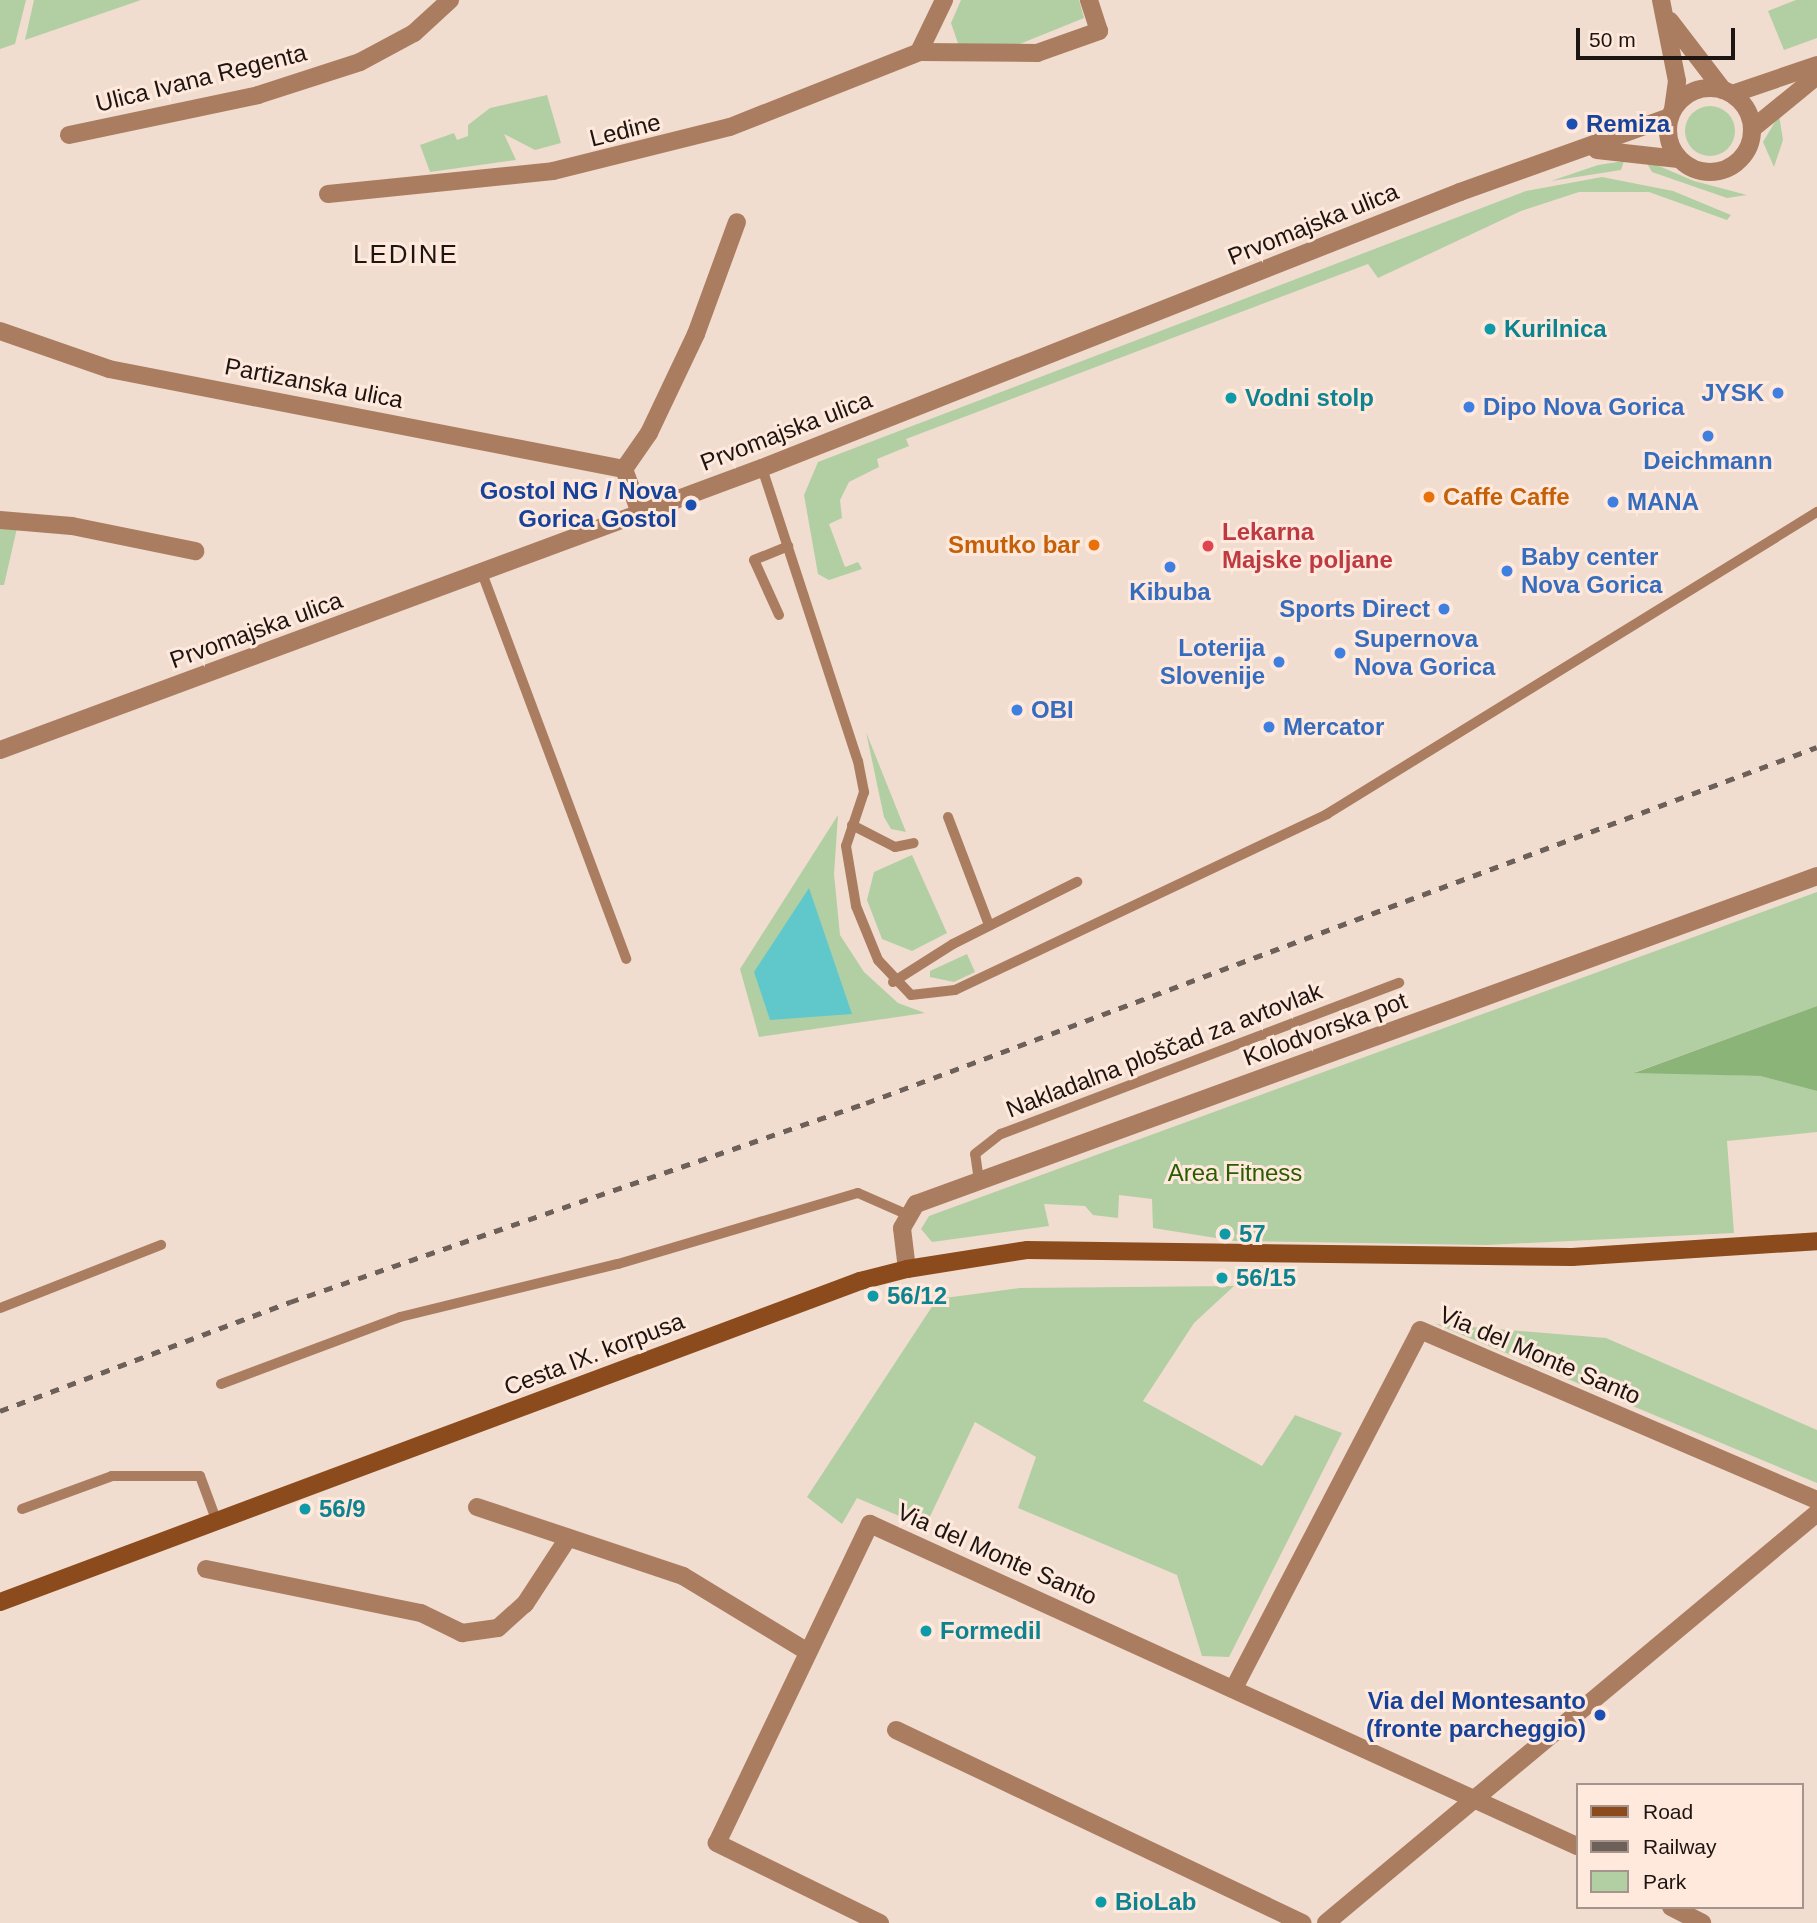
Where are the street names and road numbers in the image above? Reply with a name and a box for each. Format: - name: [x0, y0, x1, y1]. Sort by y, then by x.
- street label: Ulica Ivana Regenta: [93, 38, 309, 118]
- street label: Ledine: [587, 107, 663, 153]
- street label: Prvomajska ulica: [1224, 177, 1402, 271]
- street label: Partizanska ulica: [222, 352, 406, 414]
- street label: Prvomajska ulica: [696, 385, 876, 477]
- street label: Prvomajska ulica: [166, 585, 346, 675]
- street label: Nakladalna ploščad za avtovlak: [1002, 976, 1326, 1124]
- street label: Kolodvorska pot: [1239, 986, 1411, 1072]
- street label: Via del Monte Santo: [1435, 1300, 1645, 1410]
- street label: Cesta IX. korpusa: [500, 1306, 688, 1402]
- street label: Via del Monte Santo: [893, 1497, 1101, 1611]

